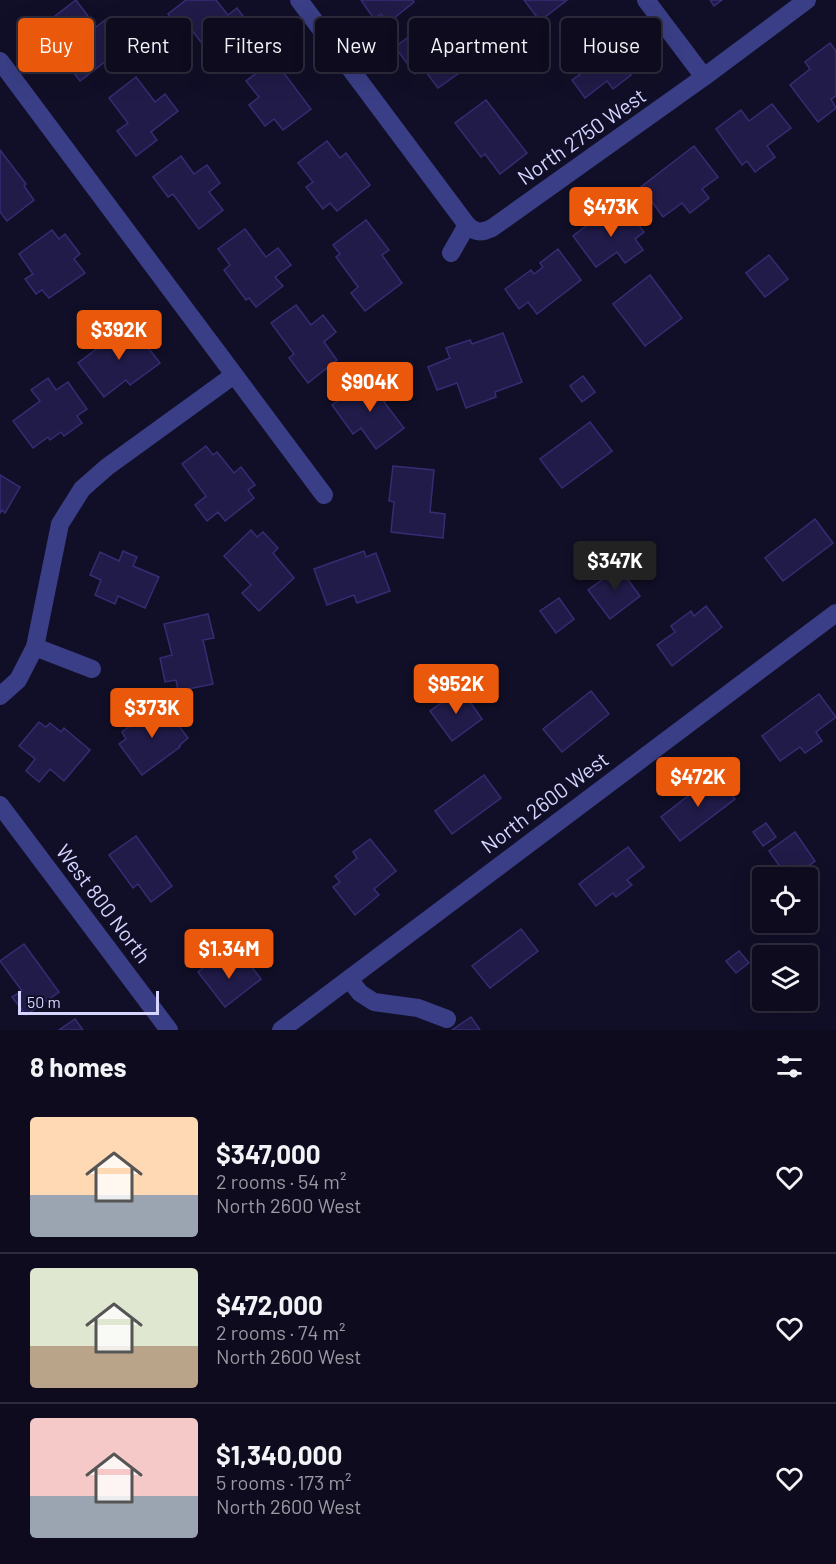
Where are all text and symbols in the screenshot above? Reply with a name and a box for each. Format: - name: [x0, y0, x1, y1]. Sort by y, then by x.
- chip: Buy: [18, 18, 94, 72]
- chip: Rent: [106, 18, 191, 72]
- chip: Filters: [203, 18, 303, 72]
- chip: New: [315, 18, 397, 72]
- chip: Apartment: [409, 18, 549, 72]
- chip: House: [561, 18, 661, 72]
- street label: North 2750 West: [512, 82, 650, 189]
- pin: $473K: [569, 187, 653, 238]
- text: $473K: [583, 194, 639, 218]
- pin: $392K: [77, 310, 161, 361]
- text: $392K: [91, 317, 147, 341]
- pin: $904K: [328, 362, 412, 413]
- text: $904K: [341, 369, 399, 393]
- pin: $347K: [573, 541, 657, 592]
- text: $347K: [587, 548, 643, 572]
- pin: $952K: [414, 664, 498, 715]
- text: $952K: [428, 671, 484, 695]
- pin: $373K: [110, 688, 194, 739]
- text: $373K: [124, 695, 180, 719]
- street label: North 2600 West: [476, 746, 613, 858]
- pin: $472K: [656, 757, 740, 808]
- text: $472K: [670, 764, 726, 788]
- street label: West 800 North: [52, 839, 157, 967]
- map controls: [752, 867, 818, 1011]
- button: locate: [752, 867, 818, 933]
- pin: $1.34M: [180, 929, 278, 980]
- text: $1.34M: [198, 936, 260, 960]
- button: layers: [752, 945, 818, 1011]
- scale bar: [18, 988, 159, 1016]
- text: 50 m: [27, 992, 61, 1011]
- icon: filters: [773, 1050, 806, 1083]
- text: 8 homes: [30, 1051, 127, 1082]
- text: $347,000: [216, 1138, 321, 1169]
- icon: home: [78, 1141, 150, 1213]
- icon: heart: [773, 1161, 806, 1194]
- text: 2 rooms · 54 m²: [216, 1169, 346, 1193]
- text: North 2600 West: [216, 1193, 362, 1217]
- text: $472,000: [216, 1289, 323, 1320]
- icon: home: [78, 1292, 150, 1364]
- icon: heart: [773, 1312, 806, 1345]
- text: 2 rooms · 74 m²: [216, 1320, 346, 1344]
- text: North 2600 West: [216, 1344, 362, 1368]
- text: $1,340,000: [216, 1439, 342, 1470]
- icon: home: [78, 1442, 150, 1514]
- icon: heart: [773, 1462, 806, 1495]
- text: 5 rooms · 173 m²: [216, 1470, 351, 1494]
- text: North 2600 West: [216, 1494, 362, 1518]

